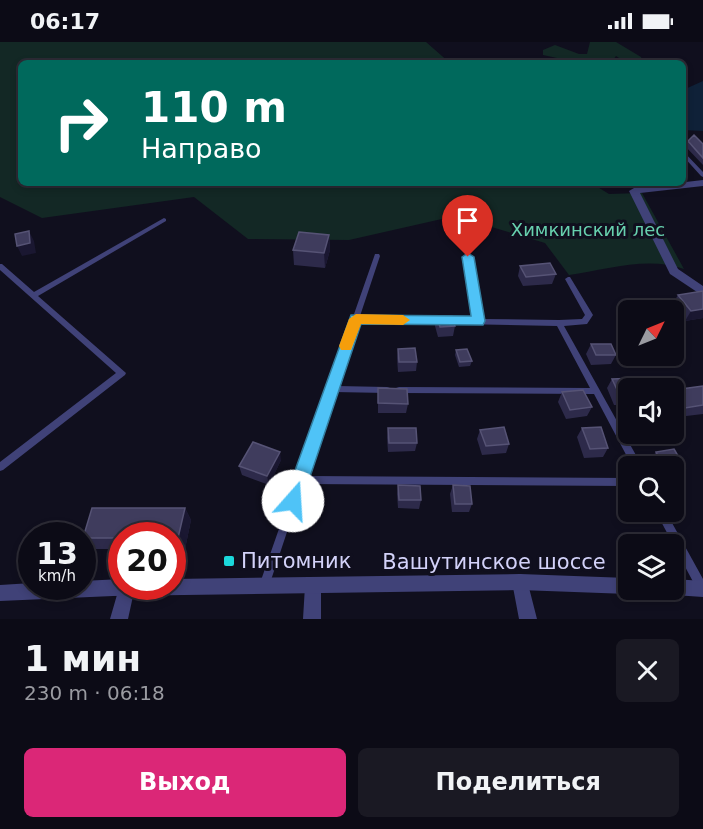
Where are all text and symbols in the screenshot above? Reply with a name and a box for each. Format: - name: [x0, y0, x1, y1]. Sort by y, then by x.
- text: 06:17: [30, 9, 100, 34]
- text: 110 m: [141, 83, 287, 132]
- icon: right: [42, 84, 120, 162]
- text: Направо: [141, 133, 262, 164]
- pin: [442, 195, 493, 257]
- icon: arrive: [451, 204, 484, 237]
- park label: Химкинский лес: [511, 219, 665, 240]
- north arrow: [618, 300, 684, 366]
- map controls: [618, 300, 684, 600]
- button: sound: [618, 378, 684, 444]
- button: search: [618, 456, 684, 522]
- position arrow: [261, 469, 325, 533]
- speed limit sign: 20: [108, 522, 186, 600]
- button: layers: [618, 534, 684, 600]
- text: 13: [36, 536, 78, 571]
- place label: Питомник: [241, 549, 351, 573]
- street label: Вашутинское шоссе: [382, 550, 606, 574]
- marker: Питомник: [222, 554, 236, 568]
- text: km/h: [38, 567, 76, 585]
- text: 1 мин: [24, 638, 141, 679]
- button: close: [616, 639, 679, 702]
- text: 230 m · 06:18: [24, 681, 165, 705]
- button: Выход: [24, 748, 346, 817]
- button: Поделиться: [358, 748, 679, 817]

